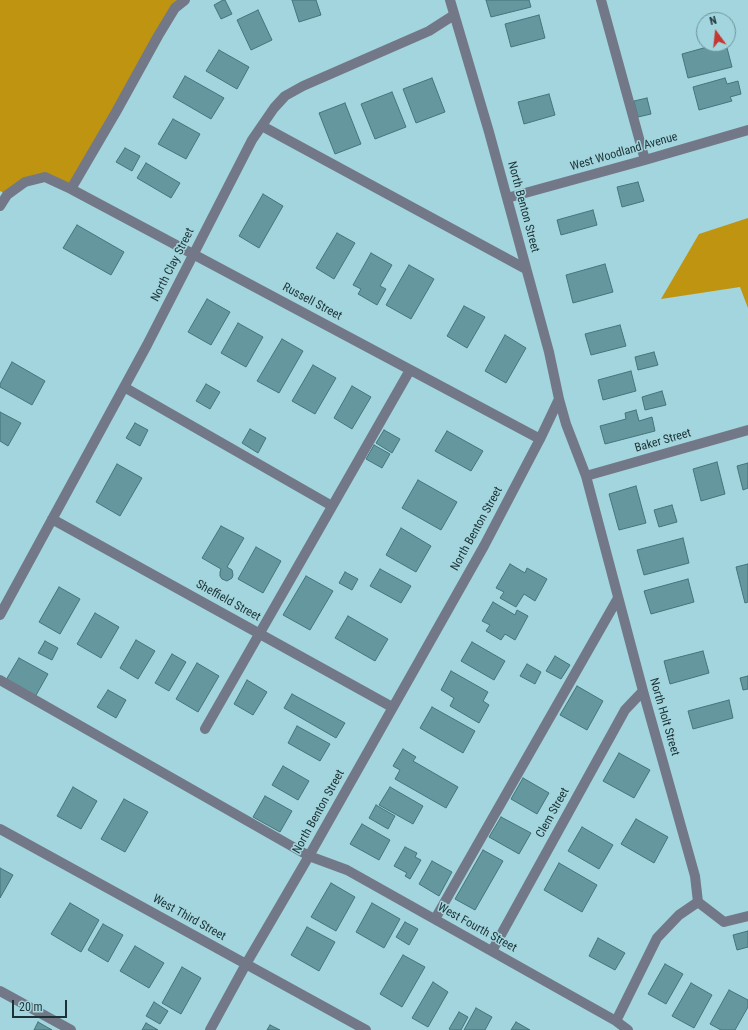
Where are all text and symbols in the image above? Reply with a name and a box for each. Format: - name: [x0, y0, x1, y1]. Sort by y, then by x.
- north arrow: [696, 12, 736, 52]
- text: N: [708, 14, 718, 28]
- street label: West Woodland Avenue: [569, 130, 679, 174]
- street label: North Benton Street: [504, 160, 542, 254]
- street label: North Clay Street: [148, 226, 198, 304]
- street label: Russell Street: [280, 280, 344, 324]
- street label: Baker Street: [633, 426, 693, 456]
- street label: North Benton Street: [448, 485, 506, 573]
- street label: Sheffield Street: [193, 577, 263, 625]
- street label: North Holt Street: [646, 676, 682, 758]
- street label: North Benton Street: [290, 768, 348, 856]
- street label: Clem Street: [533, 785, 573, 841]
- street label: West Third Street: [150, 892, 228, 944]
- street label: West Fourth Street: [435, 900, 519, 956]
- scale bar: [14, 992, 69, 1018]
- text: 20 m: [19, 1000, 43, 1014]

